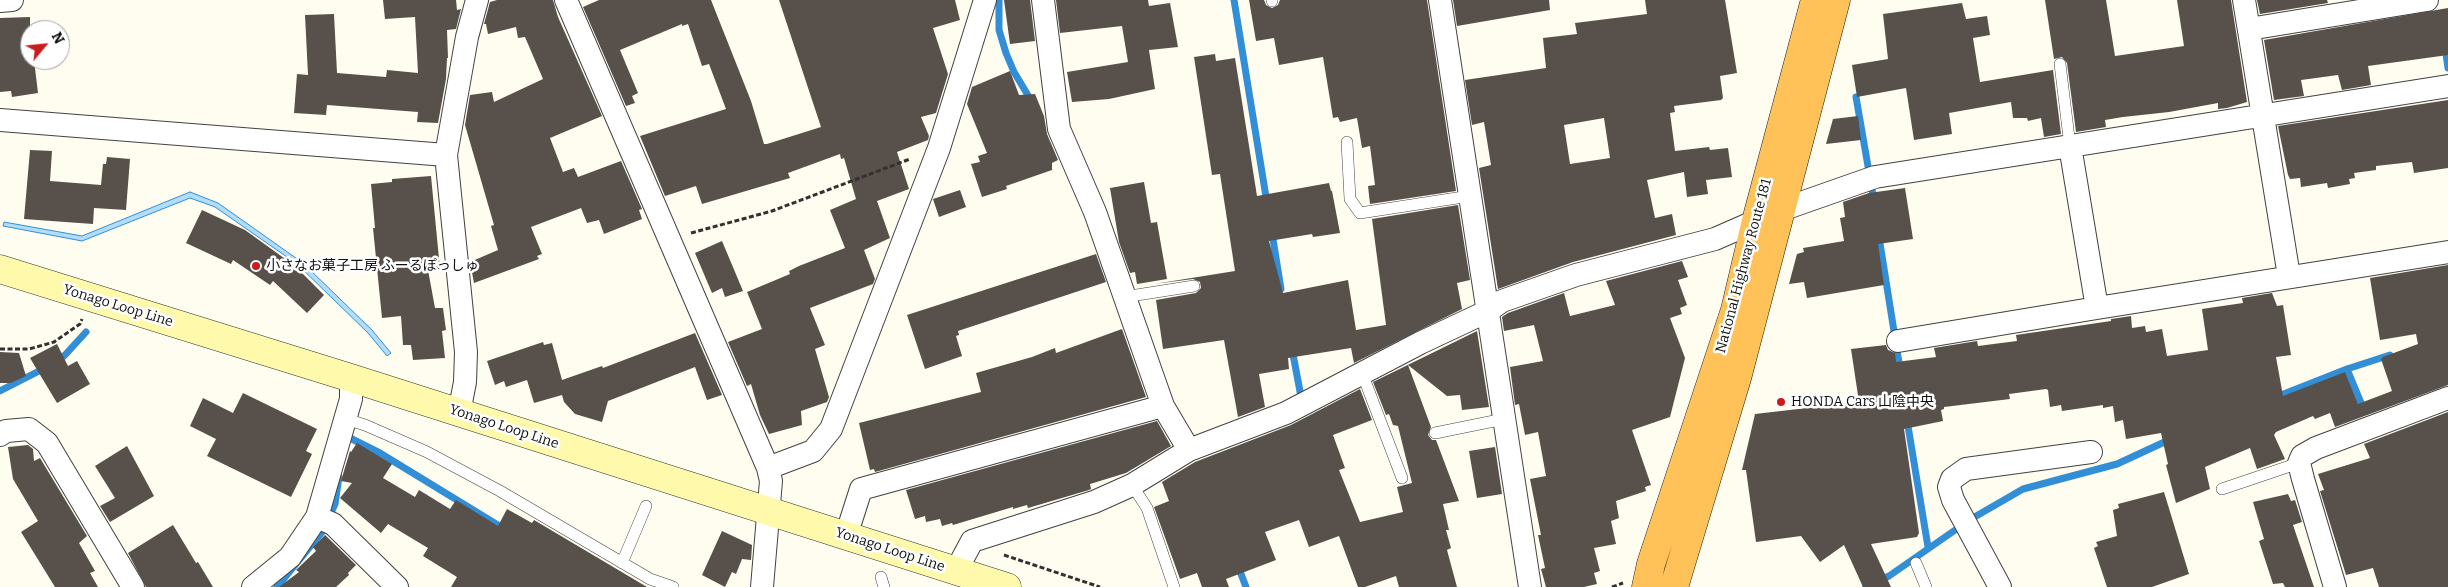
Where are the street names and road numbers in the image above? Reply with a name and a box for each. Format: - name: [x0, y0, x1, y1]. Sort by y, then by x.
- street label: National Highway Route 181: [1713, 177, 1775, 355]
- street label: Yonago Loop Line: [61, 281, 175, 331]
- street label: Yonago Loop Line: [447, 401, 561, 453]
- street label: Yonago Loop Line: [833, 524, 947, 576]

